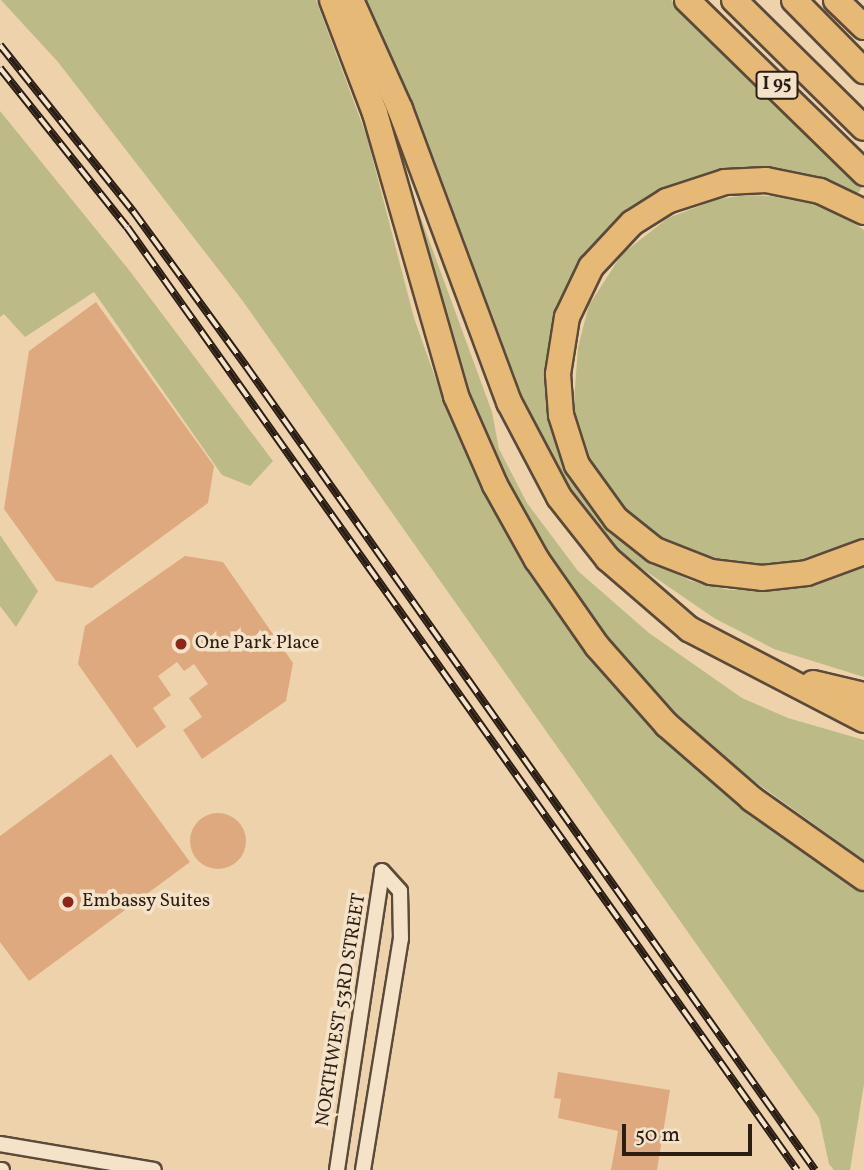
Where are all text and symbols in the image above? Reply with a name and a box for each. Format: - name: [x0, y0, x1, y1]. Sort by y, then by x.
- road number: I 95: [754, 70, 800, 100]
- place label: One Park Place: [195, 633, 319, 655]
- marker: One Park Place: [173, 636, 189, 652]
- place label: Embassy Suites: [82, 891, 211, 913]
- street label: NORTHWEST 53RD STREET: [312, 892, 372, 1128]
- marker: Embassy Suites: [60, 894, 76, 910]
- scale bar: [626, 1110, 756, 1154]
- text: 50 m: [635, 1121, 680, 1150]

